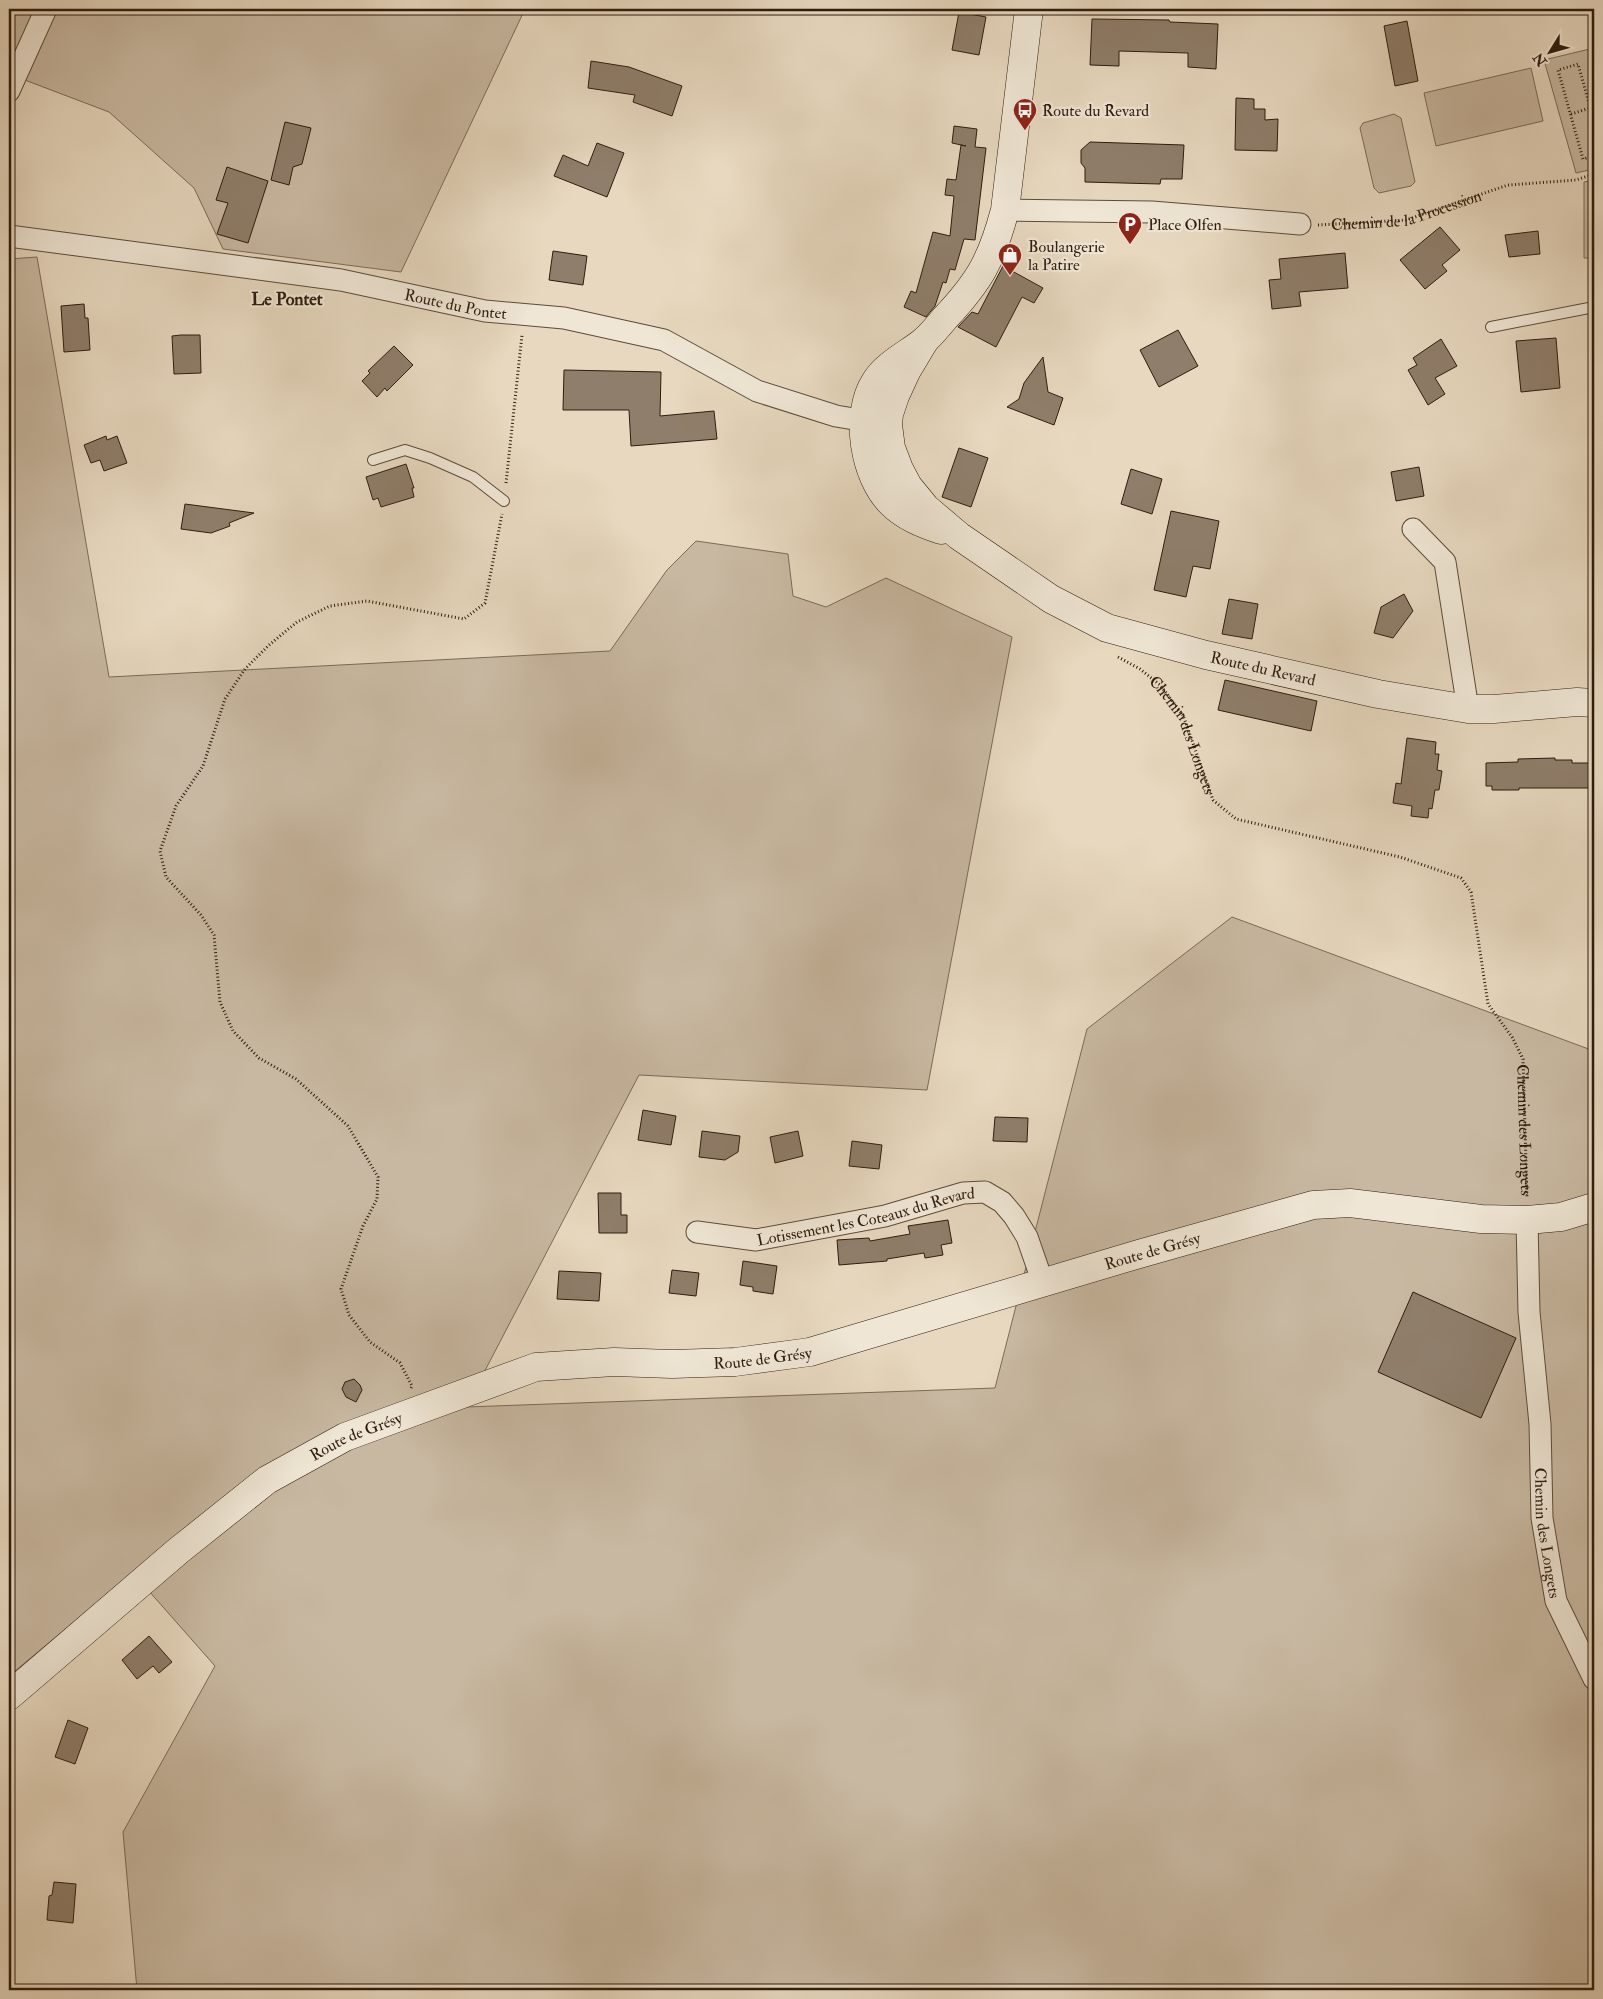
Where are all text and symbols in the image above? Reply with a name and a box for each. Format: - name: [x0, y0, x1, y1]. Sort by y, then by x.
- north arrow: [1526, 28, 1576, 78]
- text: N: [1529, 49, 1551, 70]
- bus stop icon: Route du Revard: [1012, 97, 1038, 131]
- place label: Route du Revard: [1042, 101, 1149, 121]
- street label: Chemin de la Procession: [1330, 186, 1484, 235]
- parking icon: Place Olfen: [1117, 211, 1143, 245]
- place label: Place Olfen: [1148, 215, 1222, 235]
- place label: Boulangerie la Patire: [1028, 237, 1105, 275]
- shop icon: Boulangerie la Patire: [997, 242, 1023, 276]
- street label: Route du Pontet: [402, 285, 507, 324]
- district label: Le Pontet: [251, 288, 323, 311]
- street label: Route du Revard: [1208, 647, 1318, 691]
- street label: Chemin des Longets: [1145, 671, 1219, 797]
- street label: Chemin des Longets: [1512, 1064, 1536, 1196]
- street label: Lotissement les Coteaux du Revard: [755, 1183, 975, 1251]
- street label: Route de Grésy: [1102, 1228, 1204, 1275]
- street label: Route de Grésy: [713, 1343, 814, 1374]
- street label: Route de Grésy: [306, 1408, 406, 1466]
- street label: Chemin des Longets: [1530, 1468, 1564, 1600]

